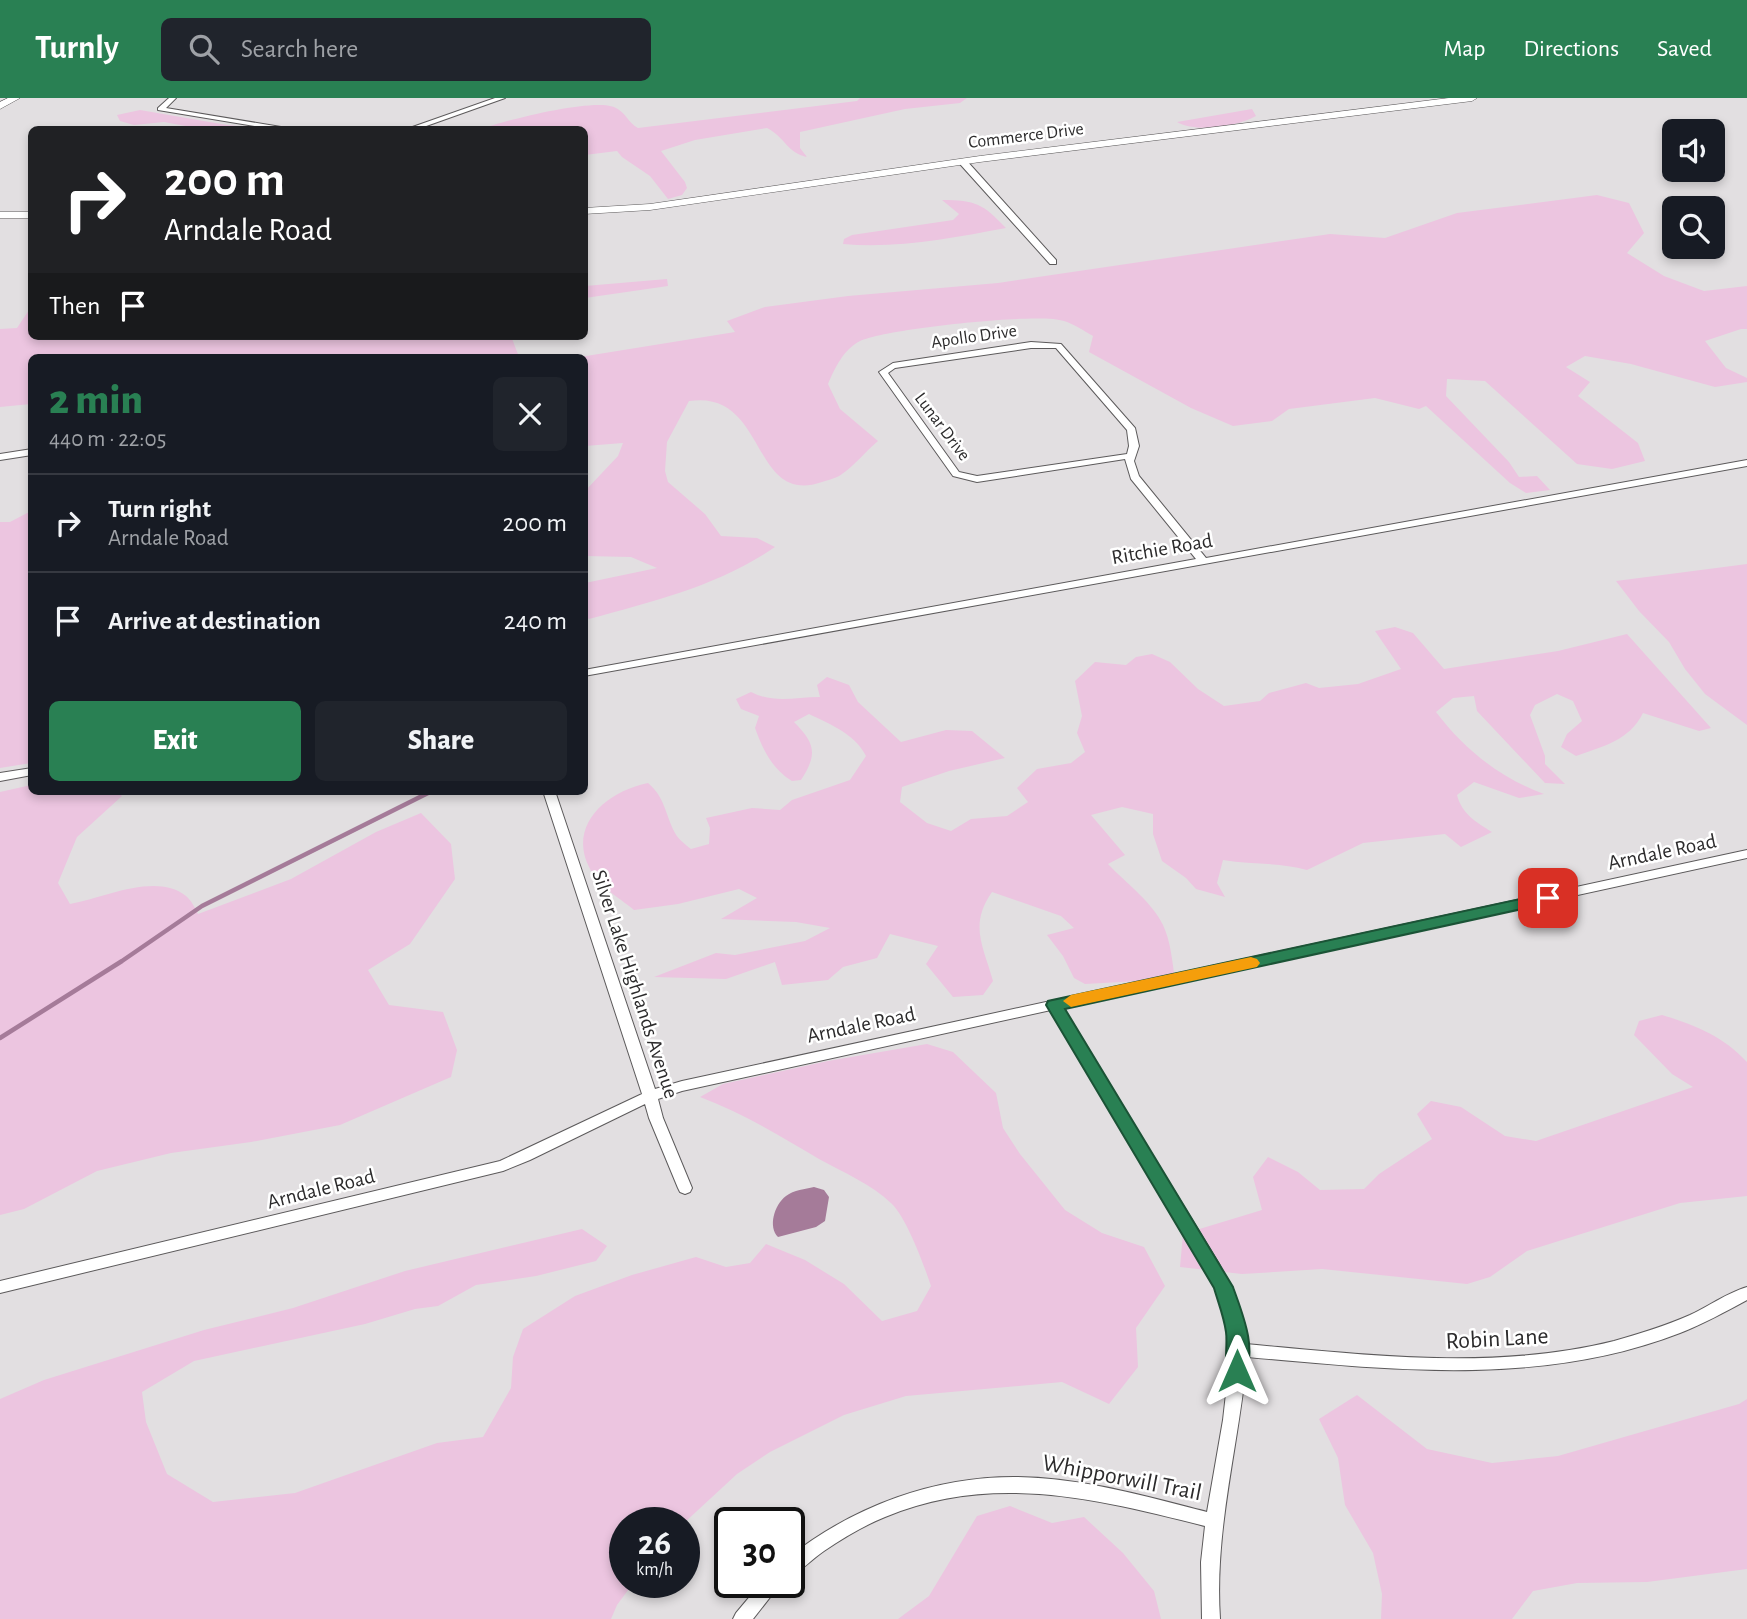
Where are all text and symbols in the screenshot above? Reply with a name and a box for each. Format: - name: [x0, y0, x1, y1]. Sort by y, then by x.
- search box: [161, 18, 651, 81]
- icon: search: [185, 30, 223, 68]
- text: Turnly: [35, 32, 119, 65]
- text: Search here: [241, 36, 358, 62]
- text: Map: [1443, 37, 1485, 61]
- text: Directions: [1523, 37, 1619, 61]
- text: Saved: [1657, 37, 1712, 61]
- map controls: [1662, 119, 1725, 259]
- button: sound: [1662, 119, 1725, 182]
- street label: Commerce Drive: [967, 120, 1085, 152]
- icon: right: [49, 154, 140, 245]
- text: 200 m: [164, 156, 285, 205]
- button: search: [1662, 196, 1725, 259]
- text: Arndale Road: [164, 214, 332, 246]
- icon: arrive: [114, 287, 152, 325]
- text: Then: [49, 293, 100, 319]
- street label: Apollo Drive: [930, 322, 1018, 352]
- button: close: [493, 377, 567, 451]
- text: 2 min: [49, 379, 143, 421]
- street label: Lunar Drive: [911, 390, 973, 464]
- text: 440 m · 22:05: [49, 428, 166, 451]
- text: Turn right: [108, 496, 211, 522]
- icon: right: [49, 504, 87, 542]
- text: 200 m: [503, 510, 567, 536]
- text: Arndale Road: [108, 527, 229, 550]
- street label: Ritchie Road: [1110, 530, 1214, 568]
- icon: arrive: [49, 602, 87, 640]
- text: Arrive at destination: [108, 608, 321, 634]
- text: 240 m: [504, 608, 567, 634]
- button: Exit: [49, 701, 301, 781]
- button: Share: [315, 701, 567, 781]
- street label: Arndale Road: [1606, 830, 1718, 874]
- street label: Silver Lake Highlands Avenue: [588, 867, 682, 1101]
- pin: [1518, 868, 1578, 928]
- icon: arrive: [1529, 879, 1567, 917]
- street label: Arndale Road: [805, 1003, 917, 1047]
- street label: Arndale Road: [265, 1165, 377, 1213]
- street label: Robin Lane: [1445, 1324, 1549, 1354]
- position arrow: [1200, 1334, 1274, 1408]
- street label: Whipporwill Trail: [1040, 1451, 1204, 1505]
- speed limit sign: 30: [714, 1507, 805, 1598]
- text: 26: [638, 1526, 671, 1561]
- text: km/h: [636, 1561, 673, 1579]

